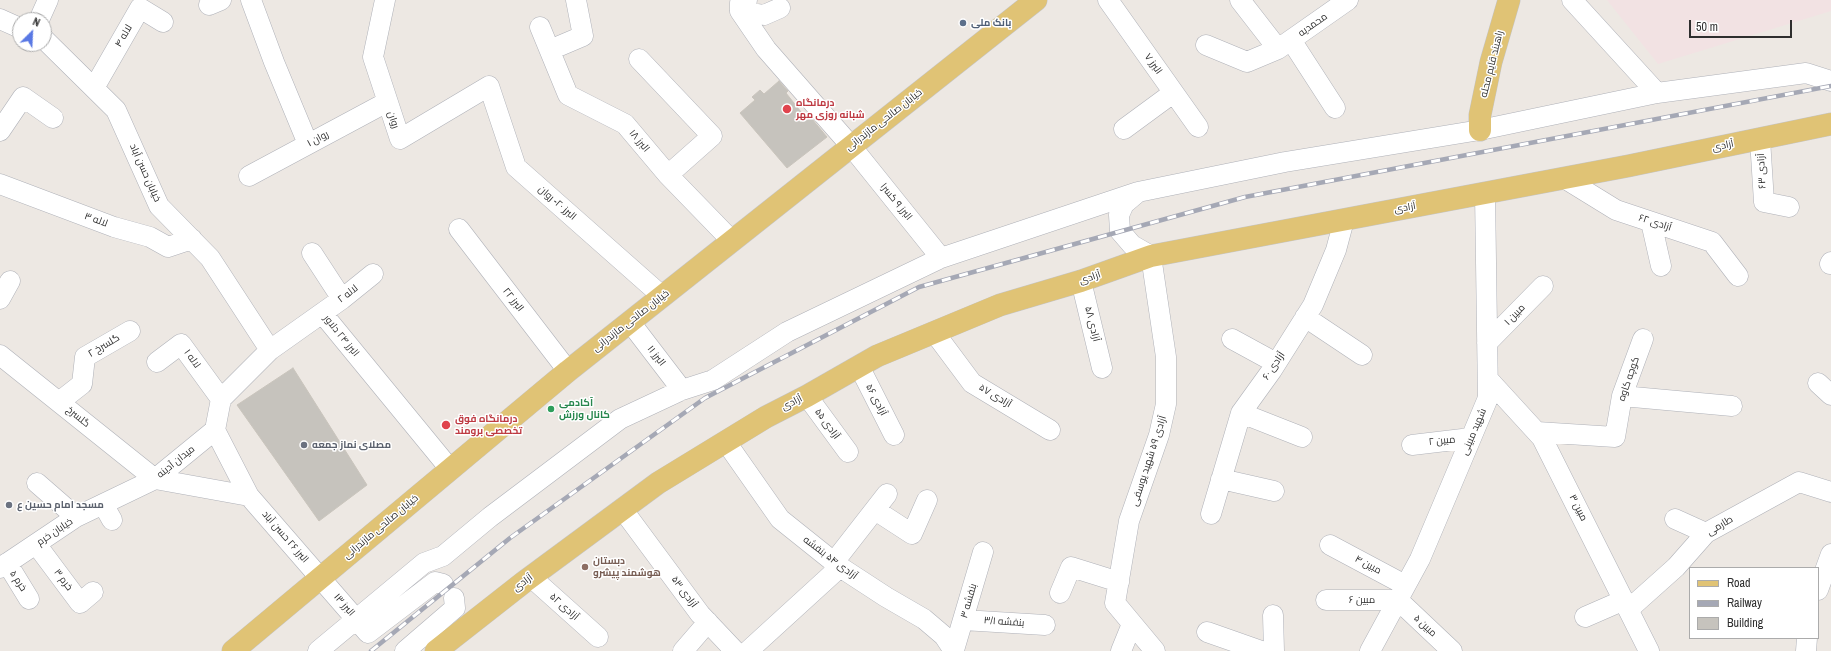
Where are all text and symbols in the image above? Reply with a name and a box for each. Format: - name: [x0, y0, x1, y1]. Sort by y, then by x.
- street label: محمدیه: [1296, 11, 1330, 39]
- north arrow: [12, 12, 52, 52]
- scale bar: [1691, 12, 1794, 38]
- text: N: [31, 14, 42, 30]
- place label: بانک ملی: [971, 17, 1011, 29]
- marker: بانک ملی: [958, 18, 968, 28]
- text: 50 m: [1696, 19, 1718, 35]
- street label: لاله ۴: [113, 23, 135, 49]
- street label: راهبند قایم محله: [1478, 29, 1506, 99]
- street label: البرز ۷: [1142, 51, 1164, 77]
- street label: خیابان صالحی مازندرانی: [843, 86, 925, 154]
- place label: درمانگاه شبانه روزی مهر: [796, 97, 865, 120]
- marker: درمانگاه شبانه روزی مهر: [781, 103, 793, 115]
- street label: روان: [385, 110, 401, 130]
- street label: البرز ۱۸: [626, 127, 652, 155]
- street label: روان ۱: [305, 128, 331, 150]
- street label: آزادی: [1711, 138, 1735, 154]
- street label: خیابان حسن آباد: [127, 142, 163, 204]
- street label: آزادی ۶۳: [1755, 153, 1769, 189]
- street label: البرز ۹ کسرا: [877, 181, 915, 223]
- street label: البرز ۲۰- روان: [536, 183, 578, 223]
- street label: آزادی: [1393, 200, 1417, 216]
- street label: لاله ۳: [83, 210, 109, 230]
- street label: آزادی ۶۲: [1637, 212, 1673, 234]
- street label: آزادی: [1078, 269, 1102, 287]
- street label: لاله ۲: [335, 282, 361, 306]
- street label: البرز ۲۲: [500, 286, 526, 314]
- street label: خیابان صالحی مازندرانی: [590, 287, 672, 355]
- street label: مبین ۱: [1502, 302, 1528, 328]
- street label: آزادی ۵۸: [1082, 305, 1102, 343]
- street label: البرز ۲۴ دلاور: [321, 313, 361, 359]
- street label: گلسرخ ۲: [86, 332, 122, 360]
- street label: البرز ۱۱: [644, 343, 668, 369]
- street label: لاله ۱: [181, 347, 203, 371]
- street label: آزادی ۶۰: [1260, 350, 1288, 382]
- street label: کوچه کاوه: [1616, 355, 1642, 403]
- street label: آزادی ۵۶: [863, 382, 889, 418]
- street label: آزادی ۵۷: [977, 382, 1013, 410]
- street label: آزادی: [780, 393, 804, 413]
- place label: آکادمی کانال ورزش: [559, 397, 610, 420]
- street label: گلسرخ: [64, 404, 92, 430]
- marker: آکادمی کانال ورزش: [546, 404, 556, 414]
- street label: آزادی ۵۵: [812, 406, 842, 442]
- street label: شهید مبینی: [1459, 407, 1489, 457]
- place label: درمانگاه فوق تخصصی برومند: [455, 413, 522, 436]
- street label: آزادی ۵۹ شهید یوسفی: [1129, 414, 1169, 508]
- marker: درمانگاه فوق تخصصی برومند: [440, 419, 452, 431]
- street label: مبین ۲: [1428, 434, 1456, 448]
- place label: مصلای نماز جمعه: [312, 439, 391, 451]
- marker: مصلای نماز جمعه: [299, 440, 309, 450]
- street label: میدان آدینه: [155, 443, 197, 481]
- street label: خیابان صالحی مازندرانی: [341, 492, 421, 562]
- street label: مبین ۳: [1566, 493, 1590, 523]
- place label: مسجد امام حسین ع: [17, 499, 104, 511]
- marker: مسجد امام حسین ع: [4, 500, 14, 510]
- street label: البرز ۲۶ حسن آباد: [259, 509, 311, 565]
- street label: طارمی: [1705, 514, 1735, 538]
- street label: خیابان خرم: [35, 516, 75, 548]
- street label: آزادی ۵۴ بنفشه: [800, 534, 860, 582]
- street label: مبین ۴: [1353, 553, 1383, 577]
- place label: دبستان هوشمند پیشرو: [593, 555, 661, 578]
- marker: دبستان هوشمند پیشرو: [580, 562, 590, 572]
- street label: خرم ۳: [51, 567, 75, 593]
- legend: [1689, 567, 1819, 639]
- street label: خرم ۵: [7, 568, 29, 594]
- street label: آزادی: [511, 572, 535, 594]
- street label: آزادی ۵۳: [668, 574, 700, 610]
- text: Road: [1727, 575, 1751, 591]
- street label: بنفشه ۳: [958, 582, 980, 620]
- street label: البرز ۱۳: [331, 591, 357, 619]
- street label: آزادی ۵۲: [547, 591, 581, 623]
- street label: مبین ۶: [1349, 594, 1375, 606]
- text: Railway: [1727, 595, 1762, 611]
- street label: مبین ۵: [1411, 612, 1439, 640]
- street label: بنفشه ۳/۱: [983, 615, 1025, 629]
- text: Building: [1727, 615, 1763, 631]

